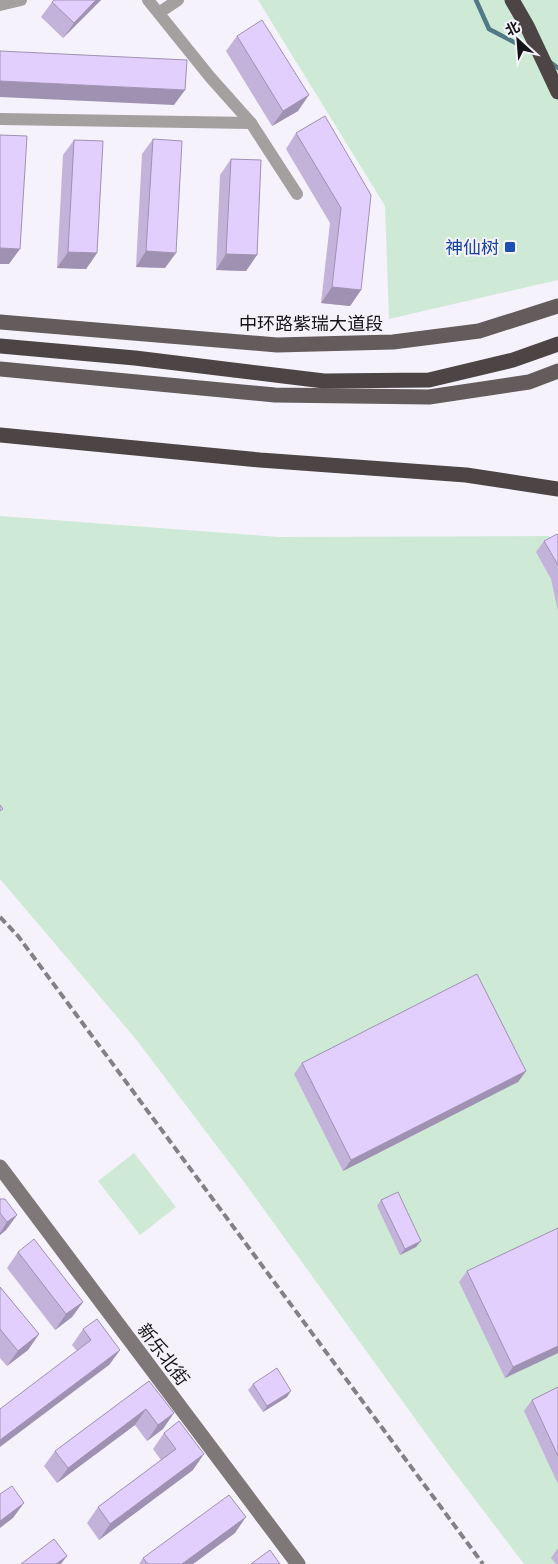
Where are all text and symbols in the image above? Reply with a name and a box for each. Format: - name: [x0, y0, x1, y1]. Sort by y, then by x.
- north arrow: [493, 15, 543, 65]
- text: 北: [502, 17, 522, 39]
- place label: 神仙树: [445, 236, 499, 258]
- marker: 神仙树: [503, 240, 517, 254]
- street label: 中环路紫瑞大道段: [239, 312, 383, 334]
- street label: 新乐北街: [134, 1319, 194, 1389]

